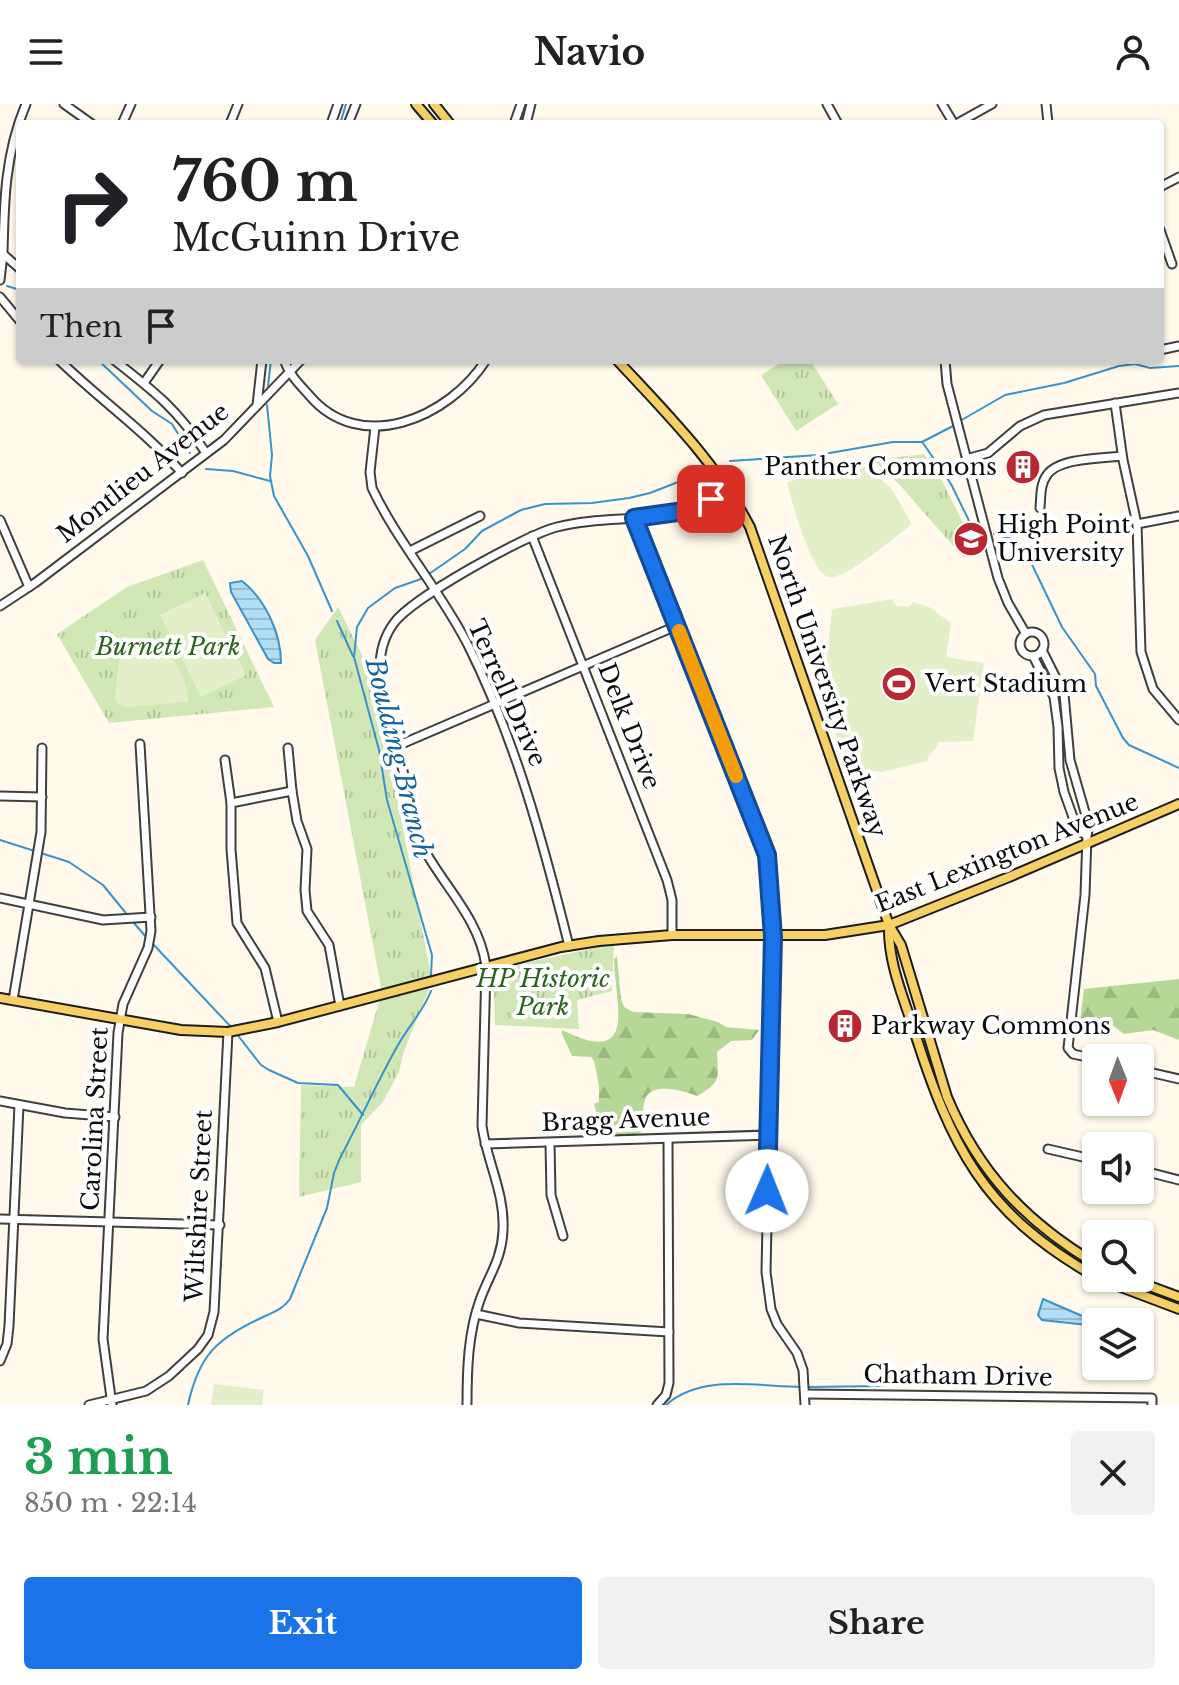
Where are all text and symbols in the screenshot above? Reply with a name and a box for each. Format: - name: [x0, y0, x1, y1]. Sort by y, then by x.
- icon: menu: [24, 30, 68, 74]
- text: Navio: [534, 30, 645, 75]
- icon: person: [1111, 30, 1155, 74]
- text: 760 m: [172, 147, 358, 216]
- icon: right: [40, 152, 144, 256]
- text: McGuinn Drive: [172, 216, 460, 261]
- icon: arrive: [139, 304, 183, 348]
- text: Then: [40, 308, 123, 345]
- street label: Montlieu Avenue: [51, 397, 234, 549]
- building icon: Panther Commons: [1004, 448, 1042, 486]
- place label: Panther Commons: [764, 452, 997, 481]
- pin: [677, 465, 745, 533]
- icon: arrive: [689, 477, 733, 521]
- place label: High Point University: [997, 510, 1130, 567]
- school or university icon: High Point University: [952, 520, 990, 558]
- street label: North University Parkway: [762, 531, 893, 842]
- street label: Terrell Drive: [462, 615, 553, 771]
- park label: Burnett Park: [95, 632, 240, 661]
- water label: Boulding Branch: [358, 653, 439, 862]
- street label: Delk Drive: [592, 659, 667, 793]
- sports icon: Vert Stadium: [880, 665, 918, 703]
- place label: Vert Stadium: [924, 669, 1087, 698]
- street label: East Lexington Avenue: [871, 786, 1142, 919]
- park label: HP Historic Park: [475, 964, 610, 1021]
- building icon: Parkway Commons: [826, 1007, 864, 1045]
- place label: Parkway Commons: [871, 1011, 1111, 1040]
- street label: Carolina Street: [75, 1026, 114, 1212]
- north arrow: [1082, 1044, 1154, 1116]
- map controls: [1082, 1044, 1154, 1380]
- street label: Bragg Avenue: [541, 1102, 711, 1137]
- street label: Wiltshire Street: [179, 1109, 218, 1304]
- button: sound: [1082, 1132, 1154, 1204]
- position arrow: [725, 1149, 809, 1233]
- button: search: [1082, 1220, 1154, 1292]
- button: layers: [1082, 1308, 1154, 1380]
- street label: Chatham Drive: [863, 1359, 1053, 1392]
- text: 3 min: [24, 1427, 173, 1487]
- button: close: [1071, 1431, 1155, 1515]
- text: 850 m · 22:14: [24, 1487, 197, 1519]
- button: Exit: [24, 1577, 582, 1669]
- button: Share: [598, 1577, 1155, 1669]

